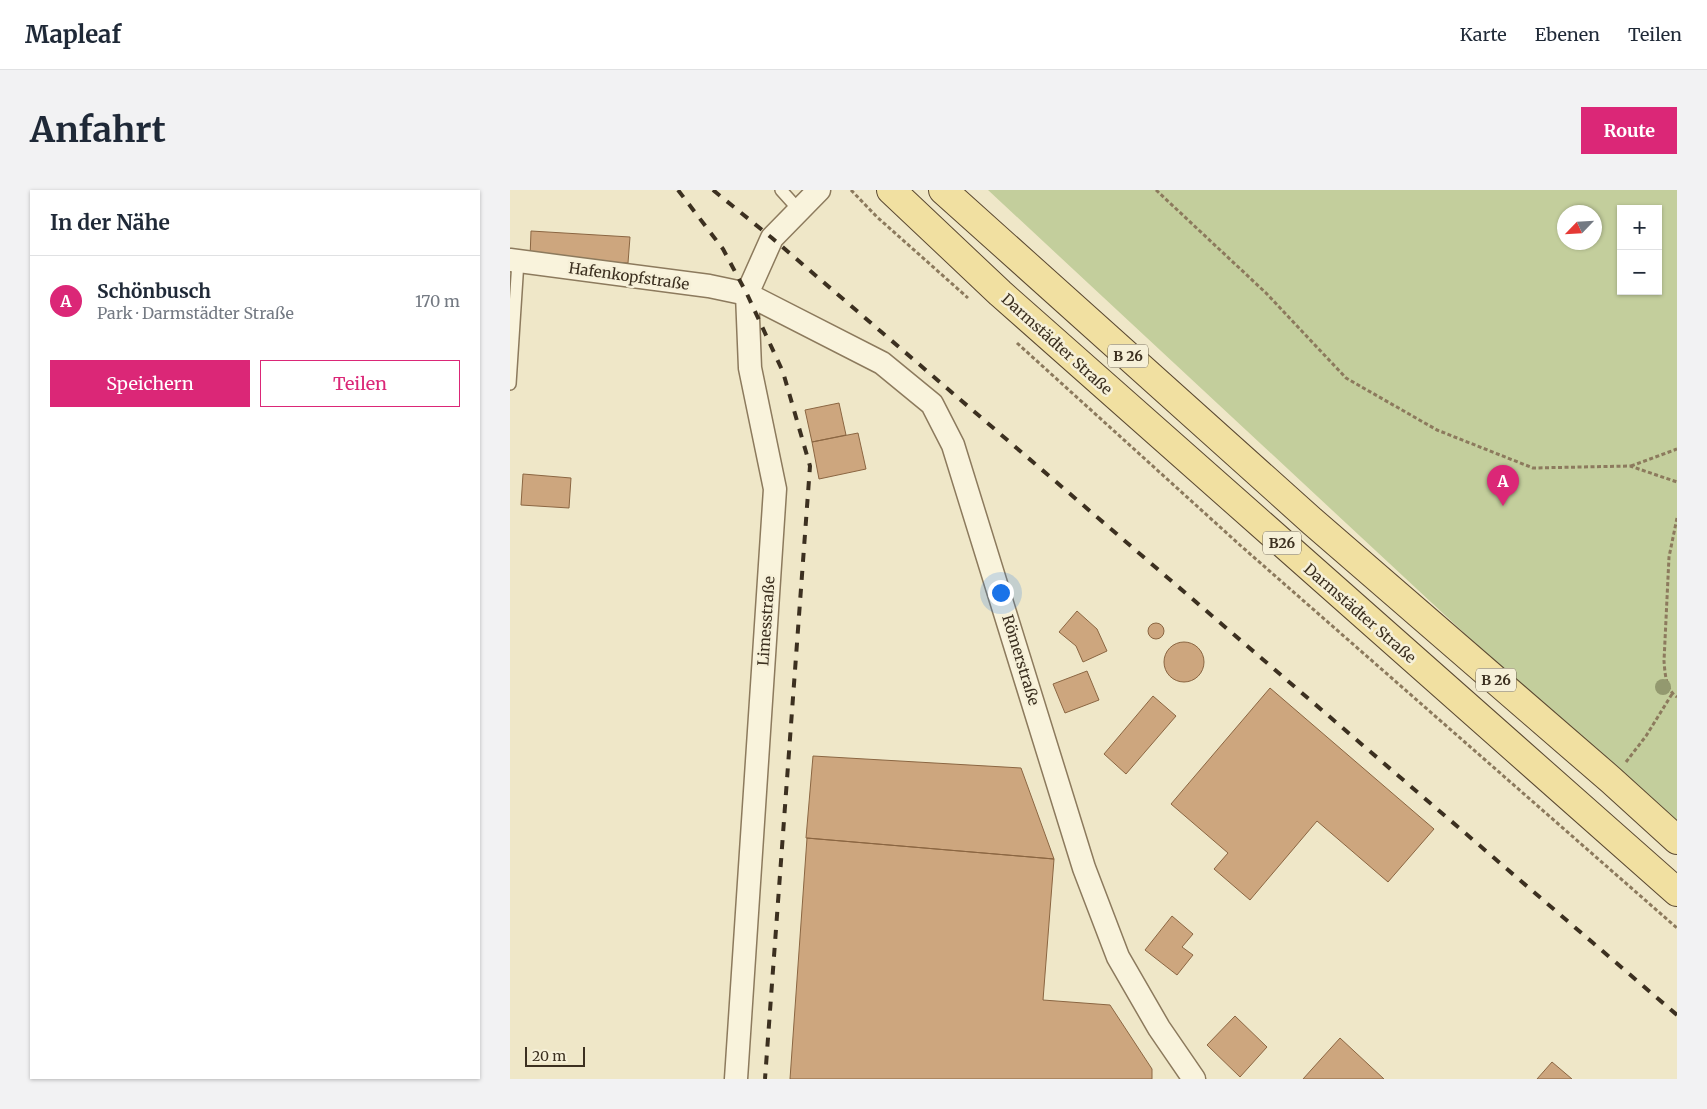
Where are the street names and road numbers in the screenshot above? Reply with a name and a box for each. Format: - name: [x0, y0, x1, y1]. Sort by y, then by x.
- street label: Hafenkopfstraße: [567, 258, 691, 294]
- street label: Darmstädter Straße: [998, 289, 1116, 399]
- road number: B 26: [1108, 344, 1148, 368]
- road number: B26: [1263, 532, 1301, 554]
- street label: Darmstädter Straße: [1300, 559, 1420, 667]
- street label: Limesstraße: [753, 575, 779, 667]
- street label: Römerstraße: [998, 612, 1044, 708]
- road number: B 26: [1476, 668, 1516, 692]

